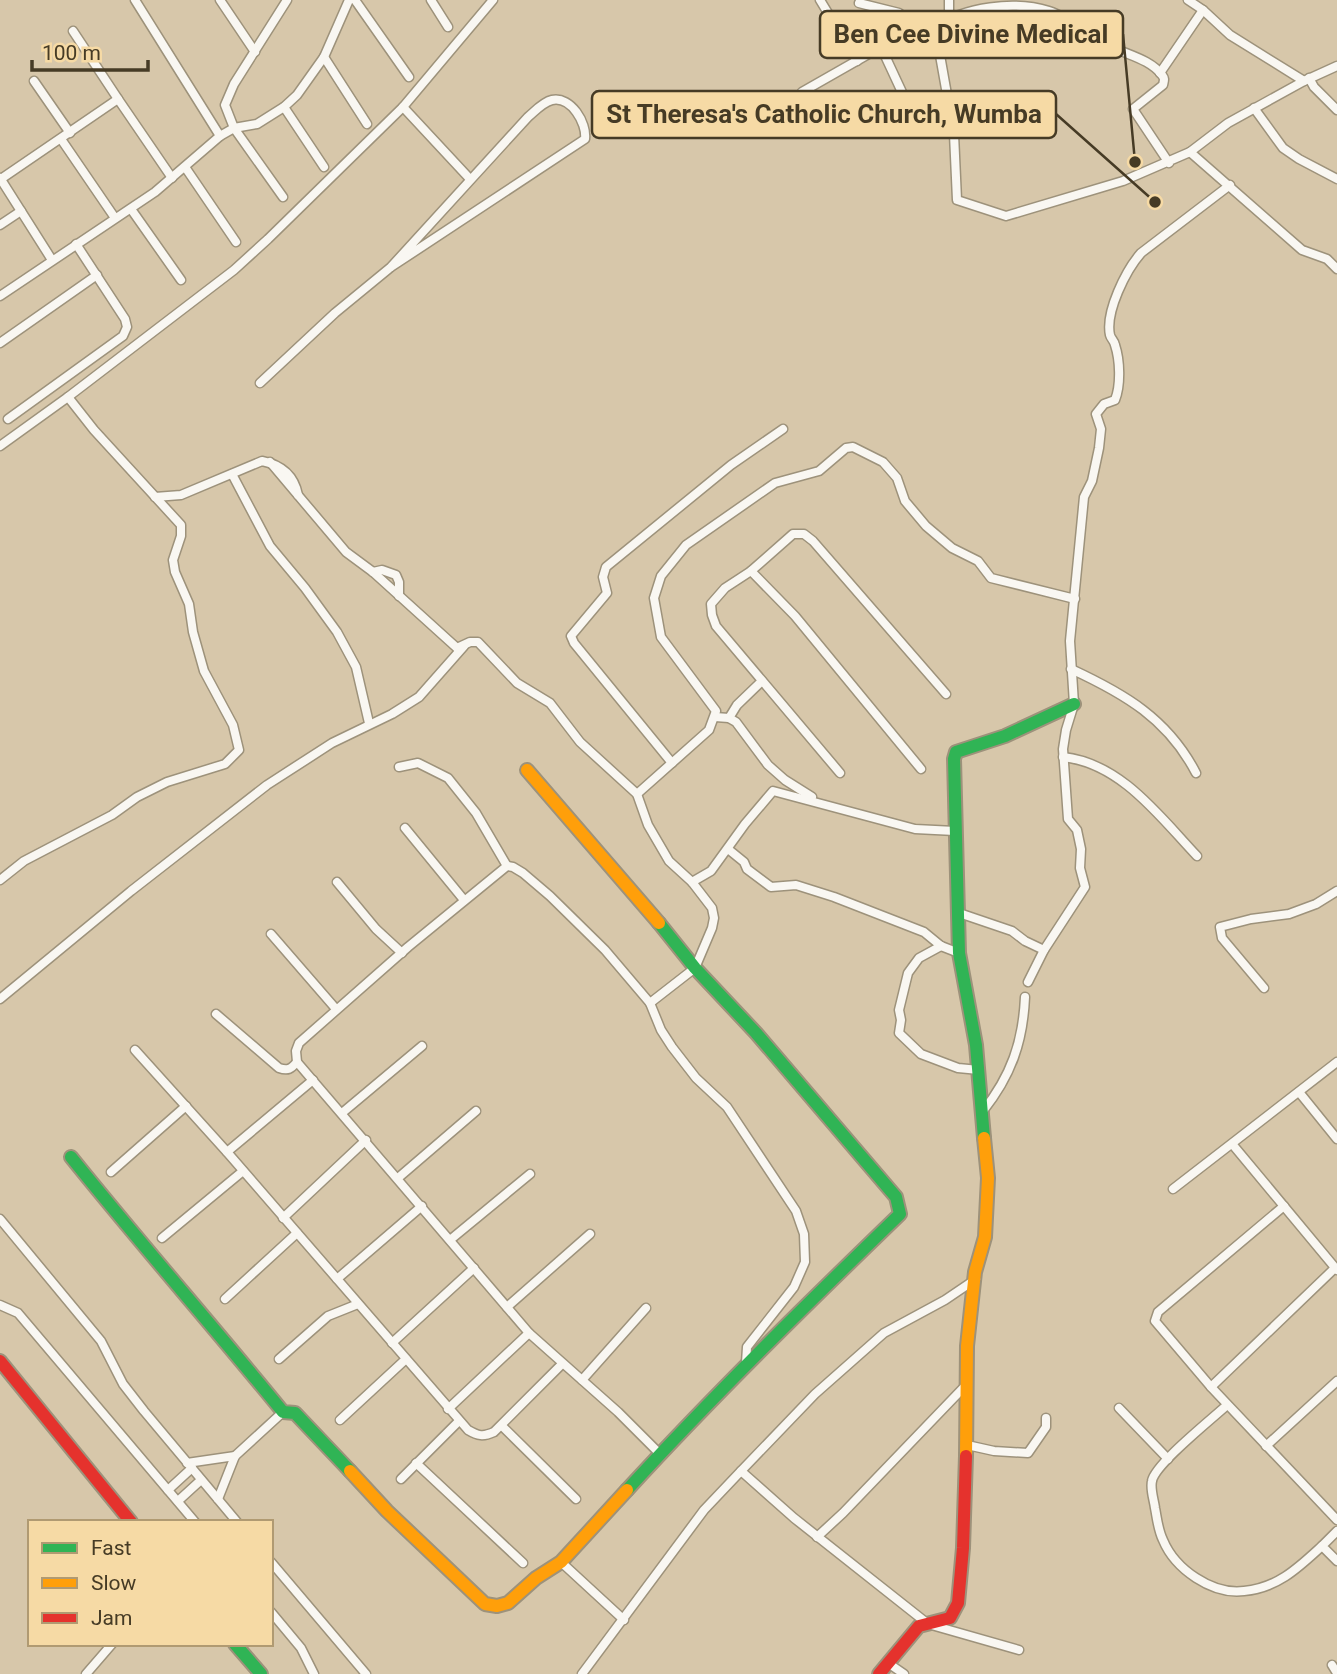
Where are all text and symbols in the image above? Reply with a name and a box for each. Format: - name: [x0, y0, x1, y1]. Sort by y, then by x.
- callout: Ben Cee Divine Medical: [820, 11, 1123, 58]
- text: Ben Cee Divine Medical: [834, 19, 1108, 49]
- scale bar: [32, 28, 147, 72]
- text: 100 m: [42, 41, 101, 65]
- callout: St Theresa's Catholic Church, Wumba: [592, 91, 1056, 138]
- text: St Theresa's Catholic Church, Wumba: [606, 99, 1042, 129]
- legend: [28, 1520, 273, 1646]
- text: Fast: [91, 1536, 132, 1560]
- text: Slow: [91, 1571, 137, 1595]
- text: Jam: [91, 1606, 132, 1630]

